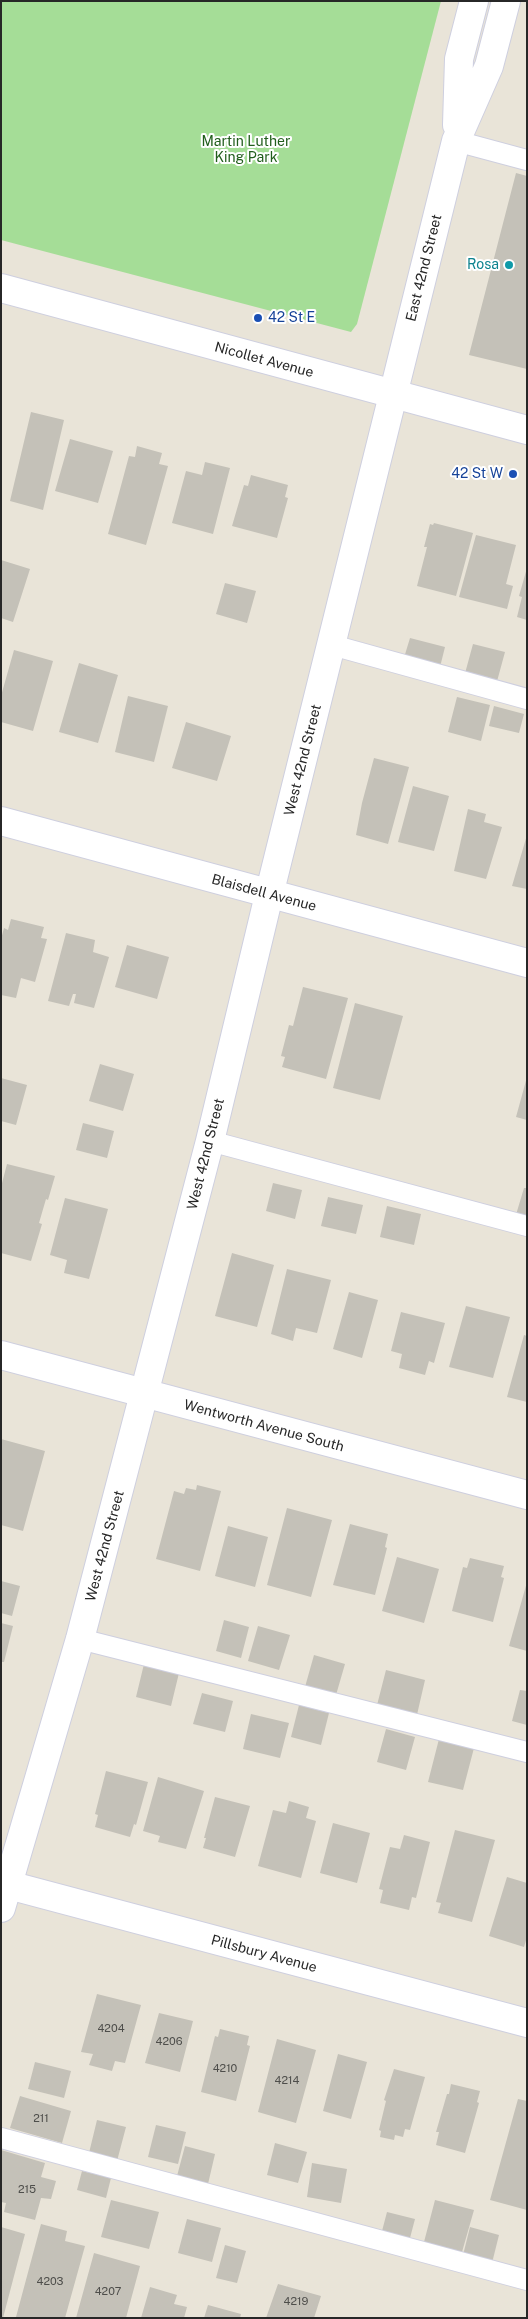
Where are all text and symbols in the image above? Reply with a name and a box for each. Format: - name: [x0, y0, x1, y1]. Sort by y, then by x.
- park label: Martin Luther King Park: [201, 134, 291, 166]
- street label: East 42nd Street: [403, 213, 445, 323]
- place label: Rosa: [467, 257, 499, 273]
- marker: Rosa: [503, 259, 515, 271]
- place label: 42 St E: [268, 310, 315, 326]
- marker: 42 St E: [252, 312, 264, 324]
- street label: Nicollet Avenue: [213, 339, 315, 381]
- place label: 42 St W: [451, 466, 503, 482]
- marker: 42 St W: [507, 468, 519, 480]
- street label: West 42nd Street: [281, 703, 325, 817]
- street label: Blaisdell Avenue: [210, 871, 318, 915]
- street label: West 42nd Street: [184, 1097, 228, 1211]
- street label: Wentworth Avenue South: [182, 1397, 346, 1455]
- street label: West 42nd Street: [82, 1489, 128, 1603]
- street label: Pillsbury Avenue: [209, 1932, 319, 1976]
- house number: 4204: [97, 2022, 125, 2036]
- house number: 4206: [156, 2035, 182, 2049]
- house number: 4210: [213, 2062, 237, 2076]
- house number: 4214: [275, 2074, 299, 2088]
- house number: 211: [33, 2112, 49, 2126]
- house number: 215: [18, 2183, 36, 2197]
- house number: 4203: [36, 2275, 64, 2289]
- house number: 4207: [95, 2285, 121, 2299]
- house number: 4219: [284, 2295, 308, 2309]

